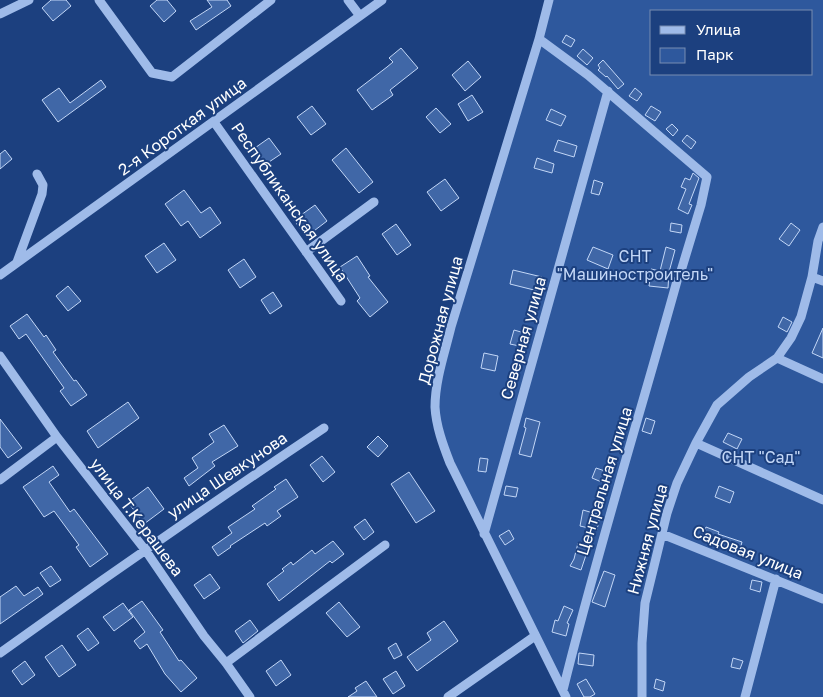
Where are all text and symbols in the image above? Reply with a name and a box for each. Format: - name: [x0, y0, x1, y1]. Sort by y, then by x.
- legend: [650, 10, 813, 75]
- text: Улица: [696, 20, 741, 38]
- text: Парк: [696, 45, 734, 63]
- street label: 2-я Короткая улица: [114, 73, 250, 179]
- street label: Республиканская улица: [227, 118, 353, 286]
- park label: СНТ "Машиностроитель": [557, 246, 713, 284]
- street label: Дорожная улица: [413, 254, 467, 386]
- street label: Северная улица: [496, 274, 550, 402]
- street label: Центральная улица: [572, 404, 636, 558]
- street label: улица Шевкунова: [163, 427, 291, 523]
- park label: СНТ "Сад": [721, 447, 801, 467]
- street label: улица Т.Керашева: [86, 454, 188, 580]
- street label: Нижняя улица: [623, 482, 671, 596]
- street label: Садовая улица: [690, 521, 806, 583]

